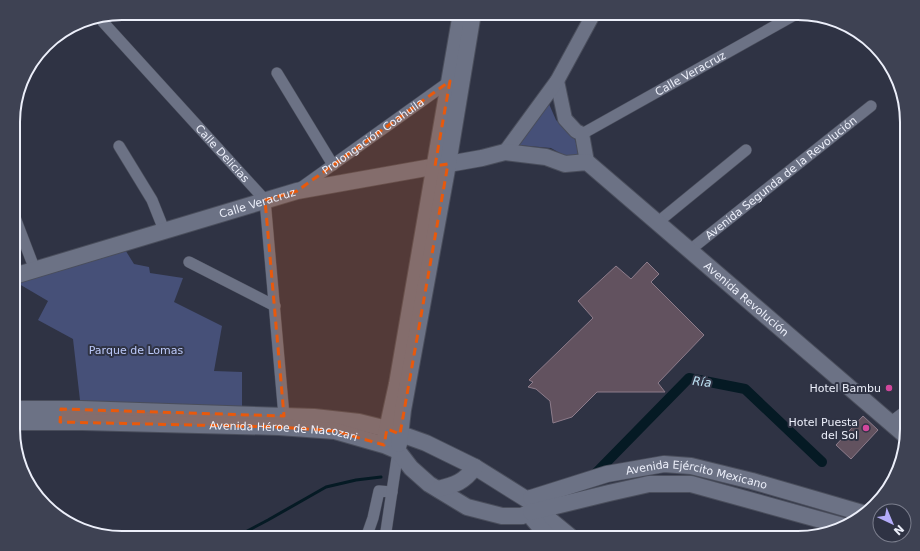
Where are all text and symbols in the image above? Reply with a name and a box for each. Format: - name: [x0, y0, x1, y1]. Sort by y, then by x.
- street label: Calle Veracruz: [653, 49, 728, 99]
- street label: Prolongación Coahuila: [320, 96, 427, 177]
- street label: Avenida Segunda de la Revolución: [703, 114, 860, 242]
- street label: Calle Delicias: [193, 122, 252, 186]
- street label: Calle Veracruz: [218, 186, 297, 221]
- street label: Avenida Revolución: [701, 259, 791, 339]
- park label: Parque de Lomas: [89, 344, 184, 357]
- water label: Ría: [692, 374, 712, 390]
- place label: Hotel Bambu: [809, 382, 881, 395]
- marker: Hotel Bambu: [884, 383, 894, 393]
- place label: Hotel Puesta del Sol: [788, 416, 858, 442]
- street label: Avenida Héroe de Nacozari: [209, 419, 359, 444]
- marker: Hotel Puesta del Sol: [861, 423, 871, 433]
- street label: Avenida Ejército Mexicano: [625, 458, 769, 492]
- north arrow: [872, 503, 912, 543]
- text: N: [891, 522, 906, 538]

